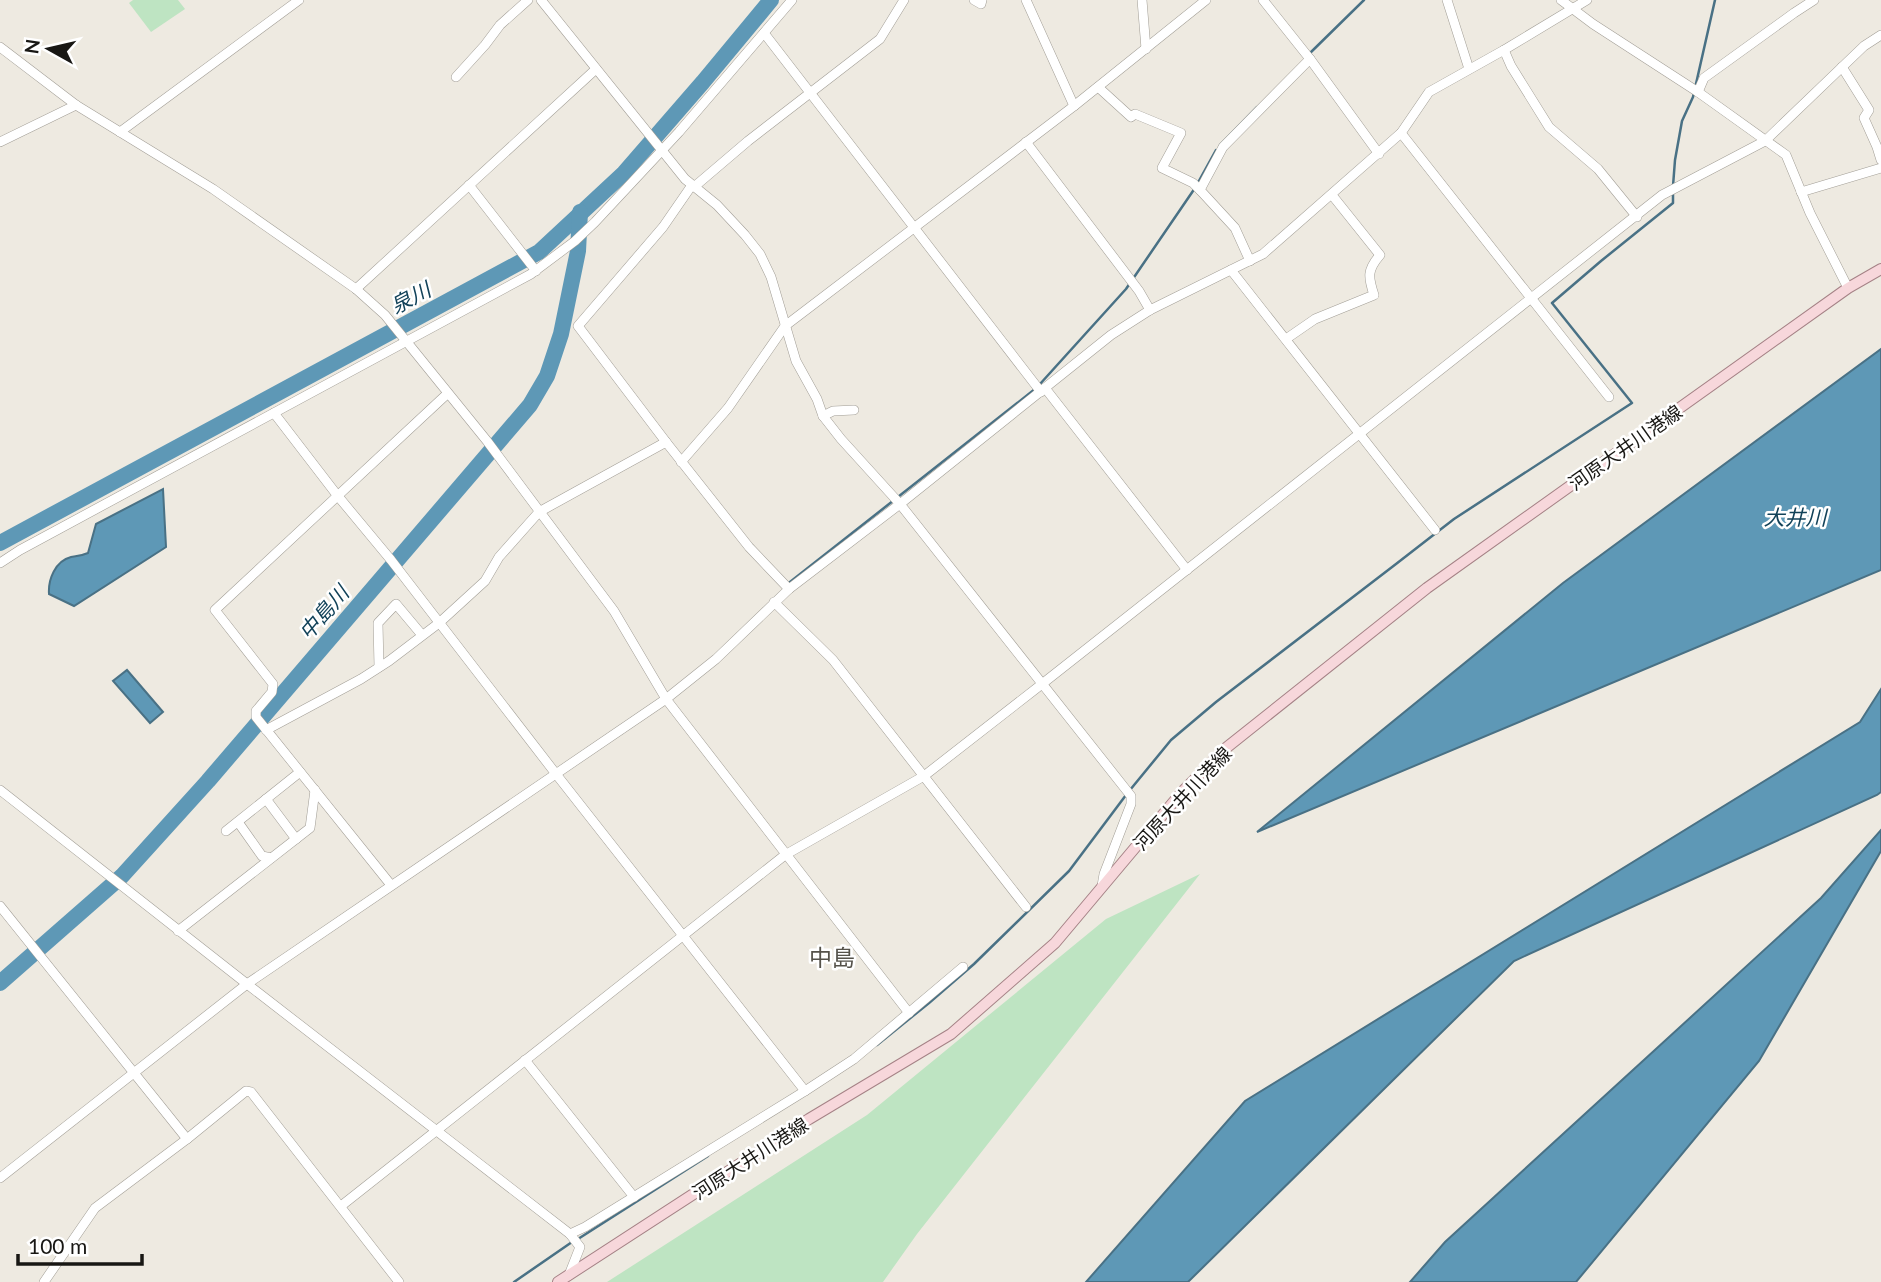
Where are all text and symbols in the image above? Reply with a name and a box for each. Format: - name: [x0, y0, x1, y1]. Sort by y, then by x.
- north arrow: [14, 14, 84, 84]
- text: N: [19, 38, 44, 55]
- water label: 泉川: [386, 275, 436, 318]
- street label: 河原大井川港線: [1564, 399, 1686, 495]
- water label: 大井川: [1764, 504, 1828, 529]
- water label: 中島川: [293, 579, 354, 644]
- street label: 河原大井川港線: [1128, 742, 1236, 854]
- district label: 中島: [809, 943, 855, 971]
- street label: 河原大井川港線: [688, 1112, 812, 1204]
- scale bar: [18, 1222, 142, 1266]
- text: 100 m: [28, 1233, 87, 1258]

